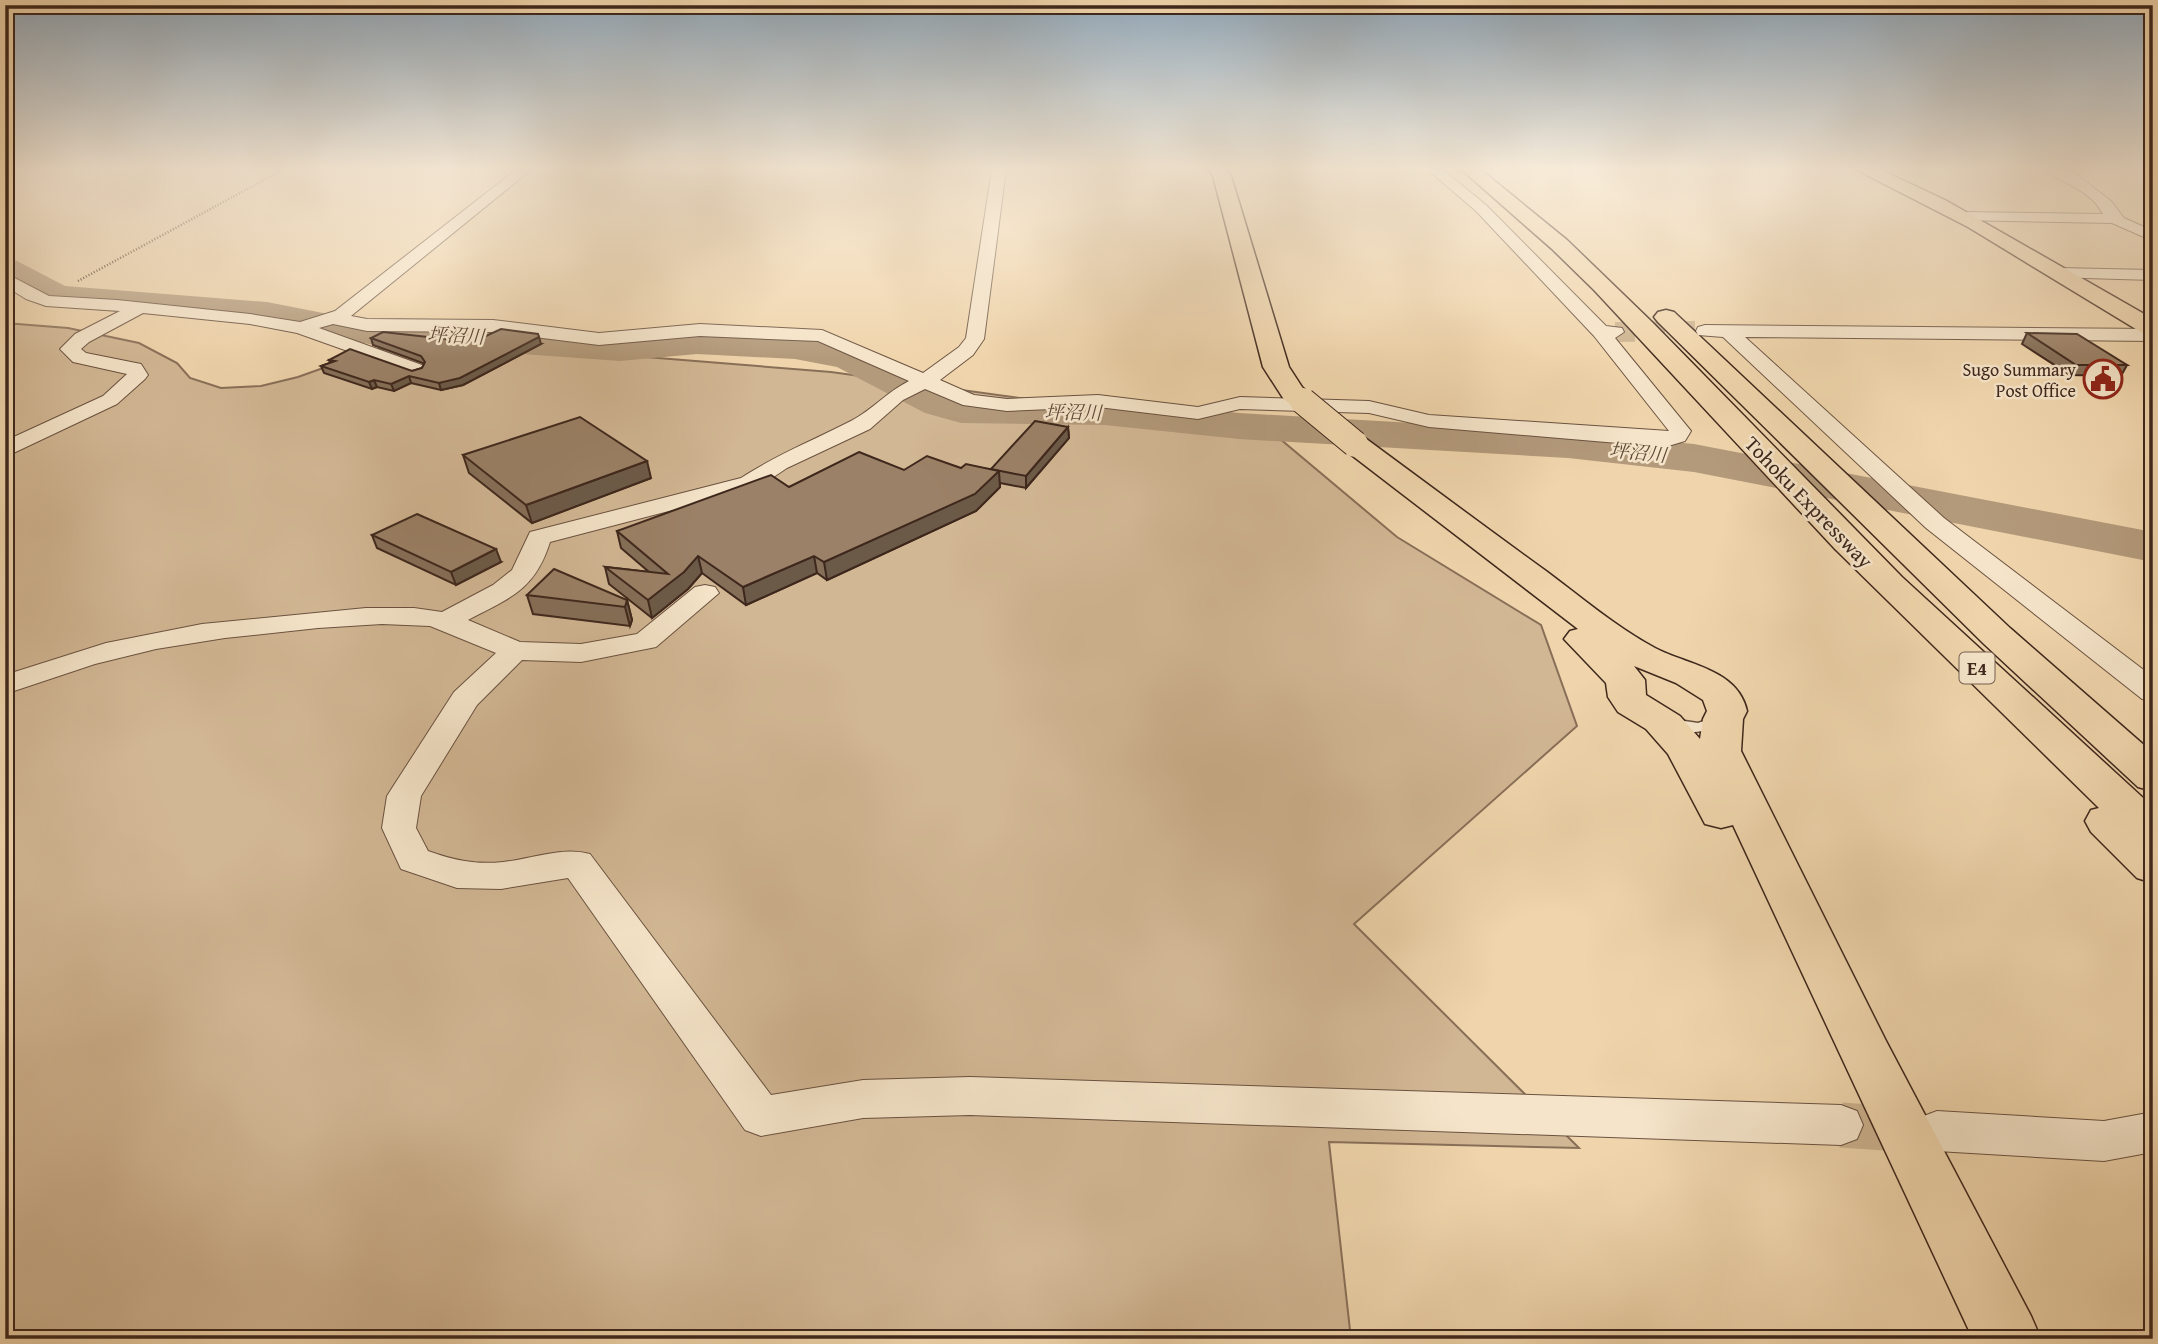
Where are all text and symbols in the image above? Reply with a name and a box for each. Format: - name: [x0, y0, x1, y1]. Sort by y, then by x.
- water label: 坪沼川: [427, 320, 487, 351]
- place label: Sugo Summary Post Office: [1963, 356, 2076, 404]
- public building icon: Sugo Summary Post Office: [2082, 358, 2124, 400]
- water label: 坪沼川: [1044, 398, 1104, 427]
- street label: Tohoku Expressway: [1738, 429, 1881, 575]
- water label: 坪沼川: [1608, 435, 1670, 469]
- road number: E4: [1960, 652, 1994, 684]

